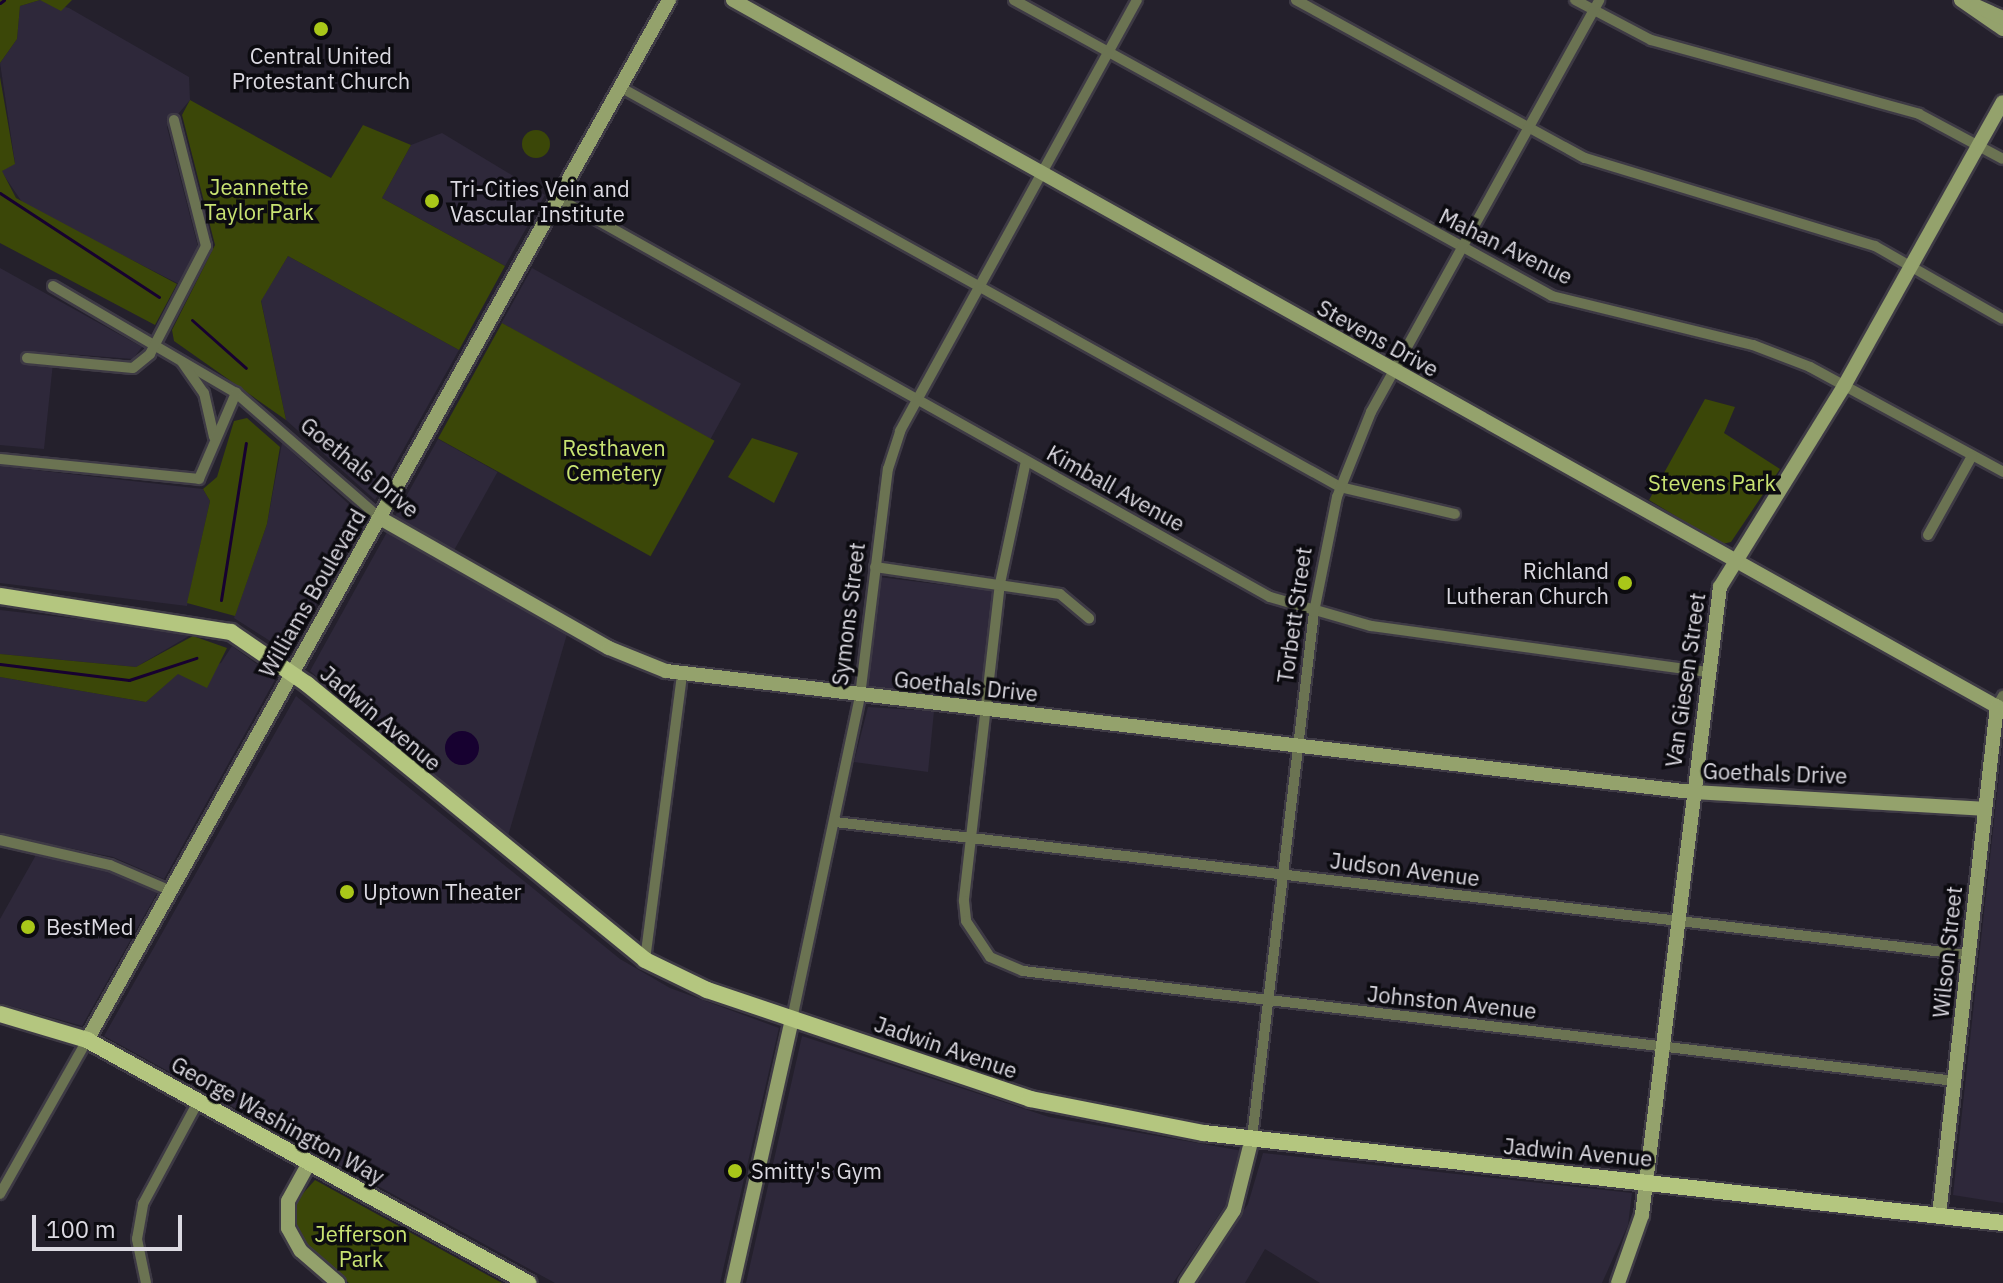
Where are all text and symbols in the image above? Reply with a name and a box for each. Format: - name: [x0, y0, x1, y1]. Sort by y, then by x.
- marker: Central United Protestant Church: [312, 20, 330, 38]
- place label: Central United Protestant Church: [232, 42, 410, 94]
- park label: Jeannette Taylor Park: [204, 173, 314, 224]
- place label: Tri-Cities Vein and Vascular Institute: [450, 175, 630, 226]
- marker: Tri-Cities Vein and Vascular Institute: [421, 190, 443, 212]
- street label: Mahan Avenue: [1435, 202, 1577, 290]
- street label: Stevens Drive: [1313, 294, 1443, 382]
- street label: Goethals Drive: [296, 411, 424, 523]
- park label: Resthaven Cemetery: [562, 434, 666, 486]
- street label: Kimball Avenue: [1042, 439, 1190, 537]
- park label: Stevens Park: [1648, 470, 1776, 496]
- street label: Williams Boulevard: [253, 504, 371, 682]
- street label: Symons Street: [826, 541, 870, 687]
- street label: Torbett Street: [1271, 545, 1317, 685]
- place label: Richland Lutheran Church: [1446, 557, 1609, 608]
- marker: Richland Lutheran Church: [1616, 574, 1634, 592]
- street label: Van Giesen Street: [1660, 591, 1710, 769]
- street label: Jadwin Avenue: [315, 660, 447, 776]
- street label: Goethals Drive: [893, 665, 1039, 707]
- street label: Goethals Drive: [1702, 757, 1848, 789]
- street label: Judson Avenue: [1329, 847, 1481, 891]
- place label: Uptown Theater: [363, 879, 522, 905]
- marker: Uptown Theater: [338, 883, 356, 901]
- street label: Wilson Street: [1927, 885, 1967, 1019]
- place label: BestMed: [46, 914, 133, 940]
- marker: BestMed: [17, 916, 39, 938]
- street label: Johnston Avenue: [1366, 980, 1538, 1024]
- street label: Jadwin Avenue: [871, 1010, 1021, 1084]
- street label: George Washington Way: [167, 1050, 389, 1190]
- street label: Jadwin Avenue: [1502, 1132, 1654, 1172]
- place label: Smitty's Gym: [751, 1158, 882, 1184]
- marker: Smitty's Gym: [726, 1162, 744, 1180]
- scale bar: [36, 1199, 186, 1249]
- text: 100 m: [46, 1213, 116, 1245]
- park label: Jefferson Park: [314, 1220, 408, 1272]

